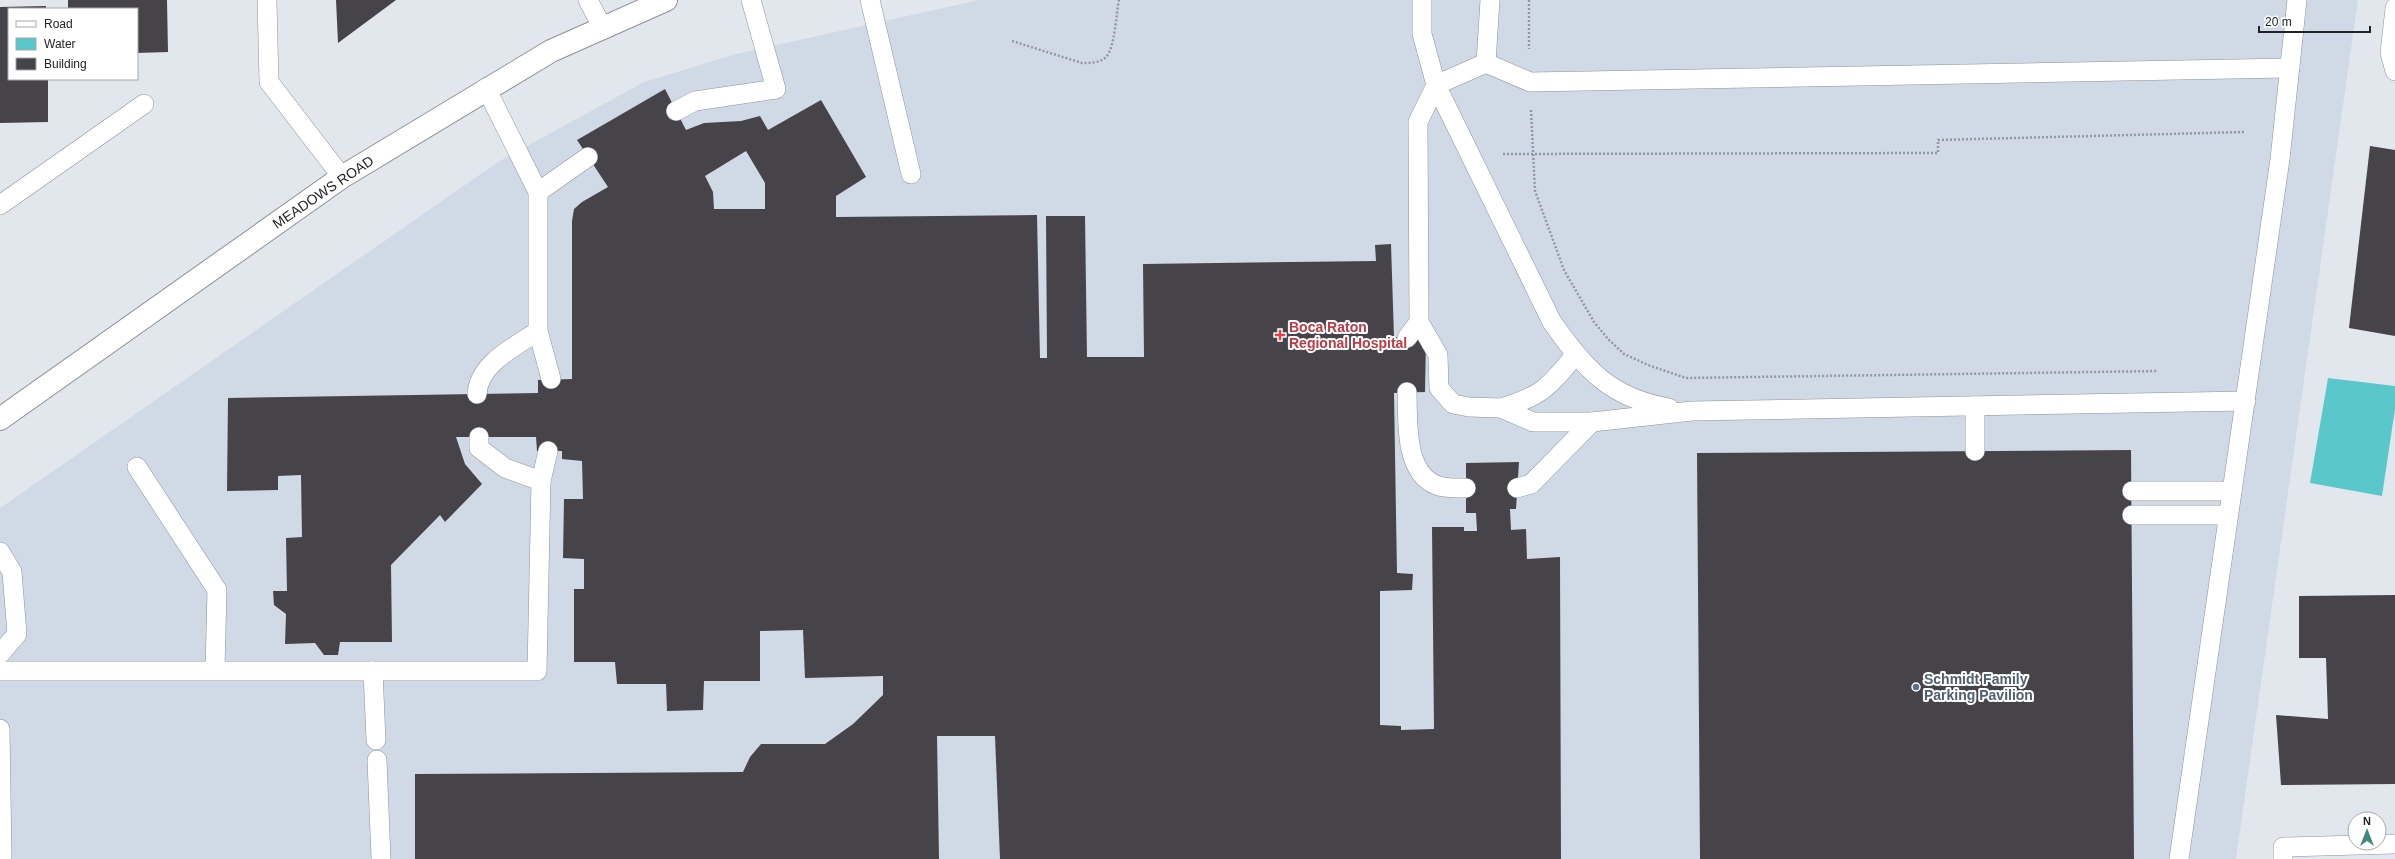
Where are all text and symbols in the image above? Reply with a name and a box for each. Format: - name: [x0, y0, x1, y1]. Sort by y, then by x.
- legend: [8, 8, 138, 80]
- scale bar: [2259, 8, 2370, 34]
- text: 20 m: [2265, 15, 2292, 29]
- text: Road: [44, 17, 73, 31]
- text: Water: [44, 37, 76, 51]
- text: Building: [44, 57, 87, 71]
- street label: MEADOWS ROAD: [270, 152, 376, 232]
- place label: Boca Raton Regional Hospital: [1289, 319, 1407, 351]
- marker: Boca Raton Regional Hospital: [1274, 329, 1286, 341]
- place label: Schmidt Family Parking Pavilion: [1924, 671, 2033, 703]
- marker: Schmidt Family Parking Pavilion: [1911, 682, 1921, 692]
- north arrow: [2347, 811, 2387, 851]
- text: N: [2363, 815, 2371, 827]

